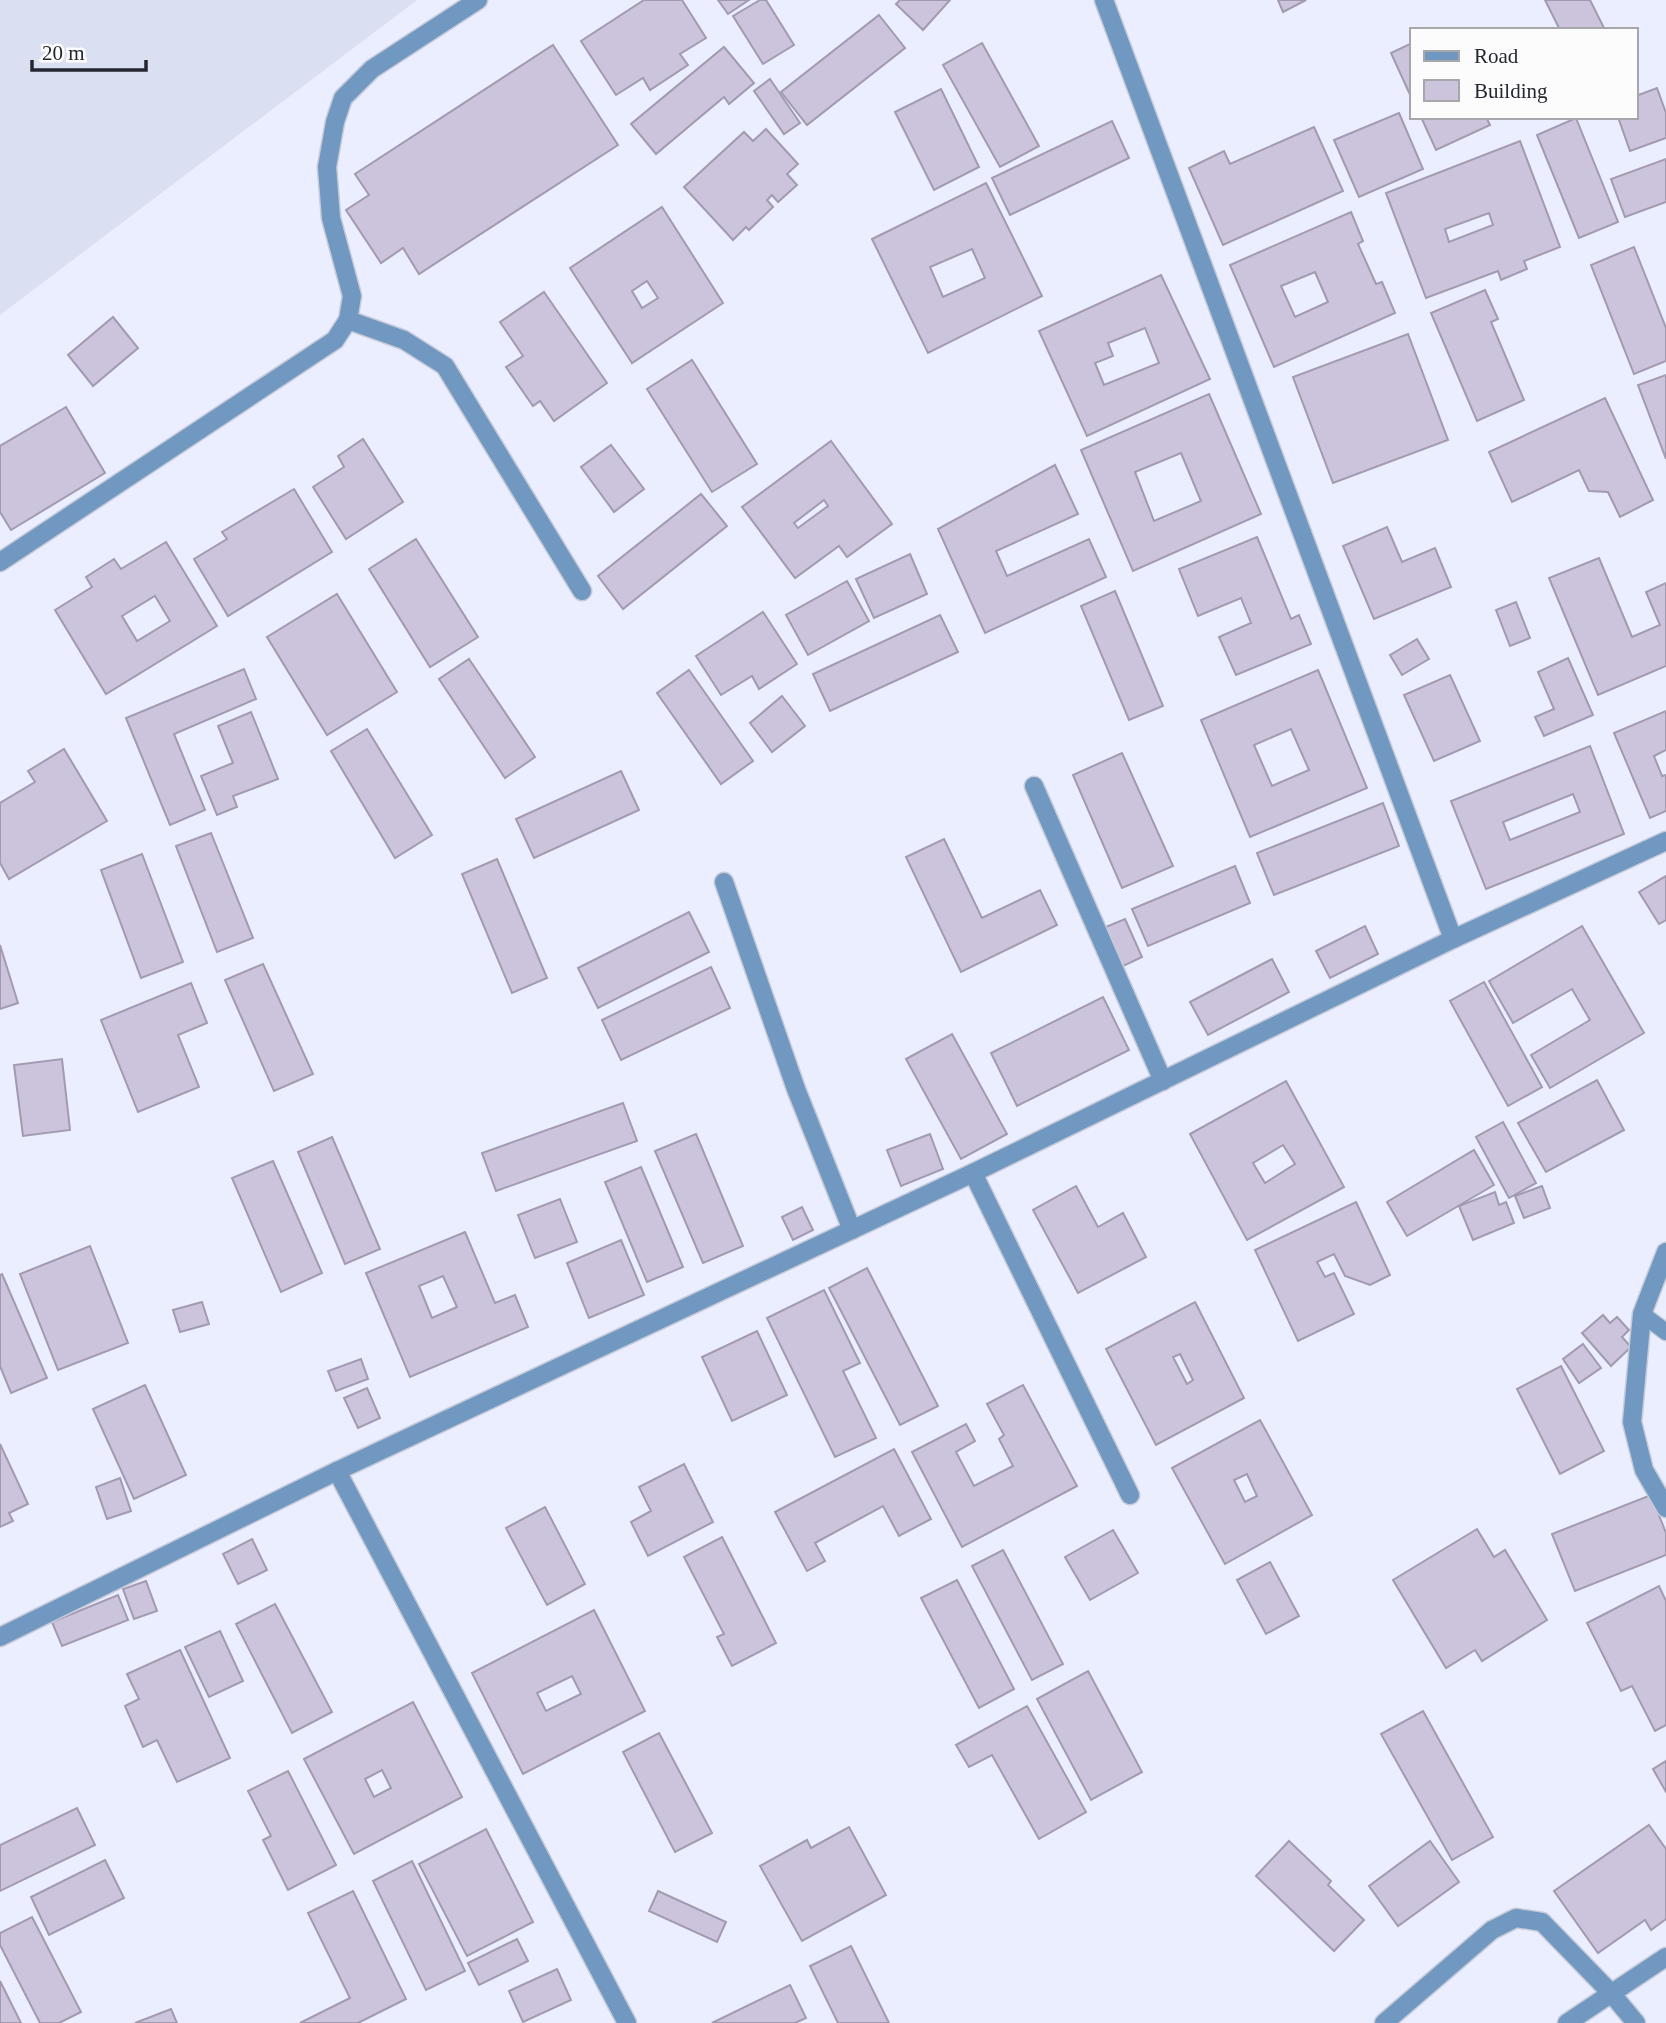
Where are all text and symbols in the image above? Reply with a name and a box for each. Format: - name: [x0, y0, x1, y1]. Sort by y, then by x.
- scale bar: [32, 28, 145, 72]
- legend: [1410, 28, 1638, 119]
- text: 20 m: [42, 41, 85, 65]
- text: Road: [1474, 44, 1519, 68]
- text: Building: [1474, 79, 1548, 103]

